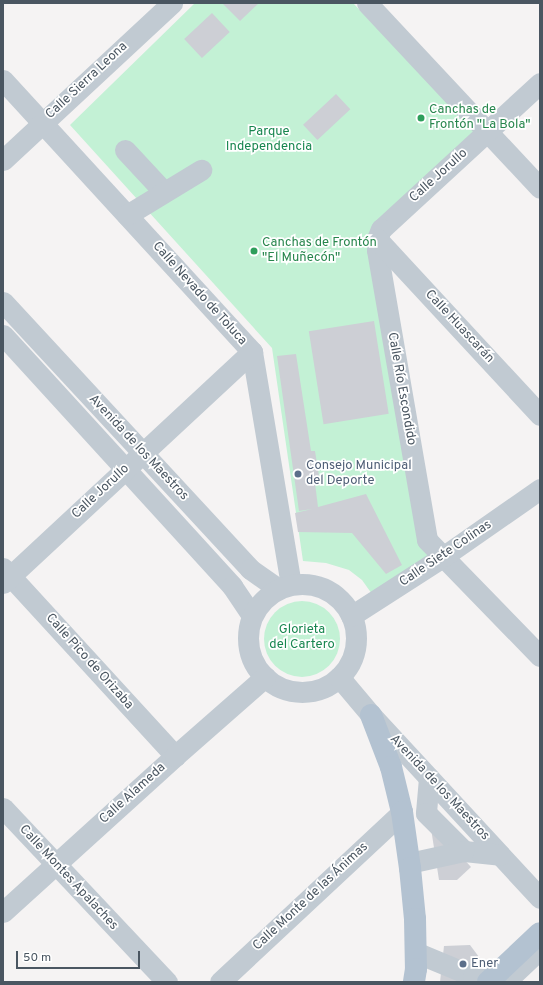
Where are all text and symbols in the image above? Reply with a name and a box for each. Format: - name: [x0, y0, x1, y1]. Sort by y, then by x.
- street label: Calle Sierra Leona: [43, 39, 131, 123]
- place label: Canchas de Frontón "La Bola": [429, 103, 531, 134]
- marker: Canchas de Frontón "La Bola": [416, 113, 426, 123]
- park label: Parque Independencia: [226, 125, 312, 156]
- street label: Calle Jorullo: [407, 146, 471, 206]
- place label: Canchas de Frontón "El Muñecón": [262, 236, 377, 267]
- street label: Calle Nevado de Toluca: [148, 239, 250, 349]
- marker: Canchas de Frontón "El Muñecón": [249, 246, 259, 256]
- street label: Calle Huascarán: [421, 287, 497, 367]
- street label: Calle Río Escondido: [383, 331, 419, 447]
- street label: Avenida de los Maestros: [85, 392, 191, 504]
- place label: Consejo Municipal del Deporte: [306, 459, 412, 490]
- street label: Calle Jorullo: [69, 462, 133, 522]
- marker: Consejo Municipal del Deporte: [293, 469, 303, 479]
- street label: Calle Siete Colinas: [397, 517, 495, 591]
- street label: Calle Pico de Orizaba: [42, 611, 136, 713]
- park label: Glorieta del Cartero: [269, 623, 335, 654]
- street label: Avenida de los Maestros: [386, 732, 492, 844]
- street label: Calle Alameda: [97, 760, 169, 828]
- street label: Calle Montes Apalaches: [15, 822, 121, 934]
- street label: Calle Monte de las Ánimas: [250, 839, 372, 955]
- scale bar: [18, 943, 142, 969]
- text: 50 m: [23, 950, 51, 966]
- place label: Ener: [471, 956, 498, 972]
- marker: Ener: [458, 959, 468, 969]

